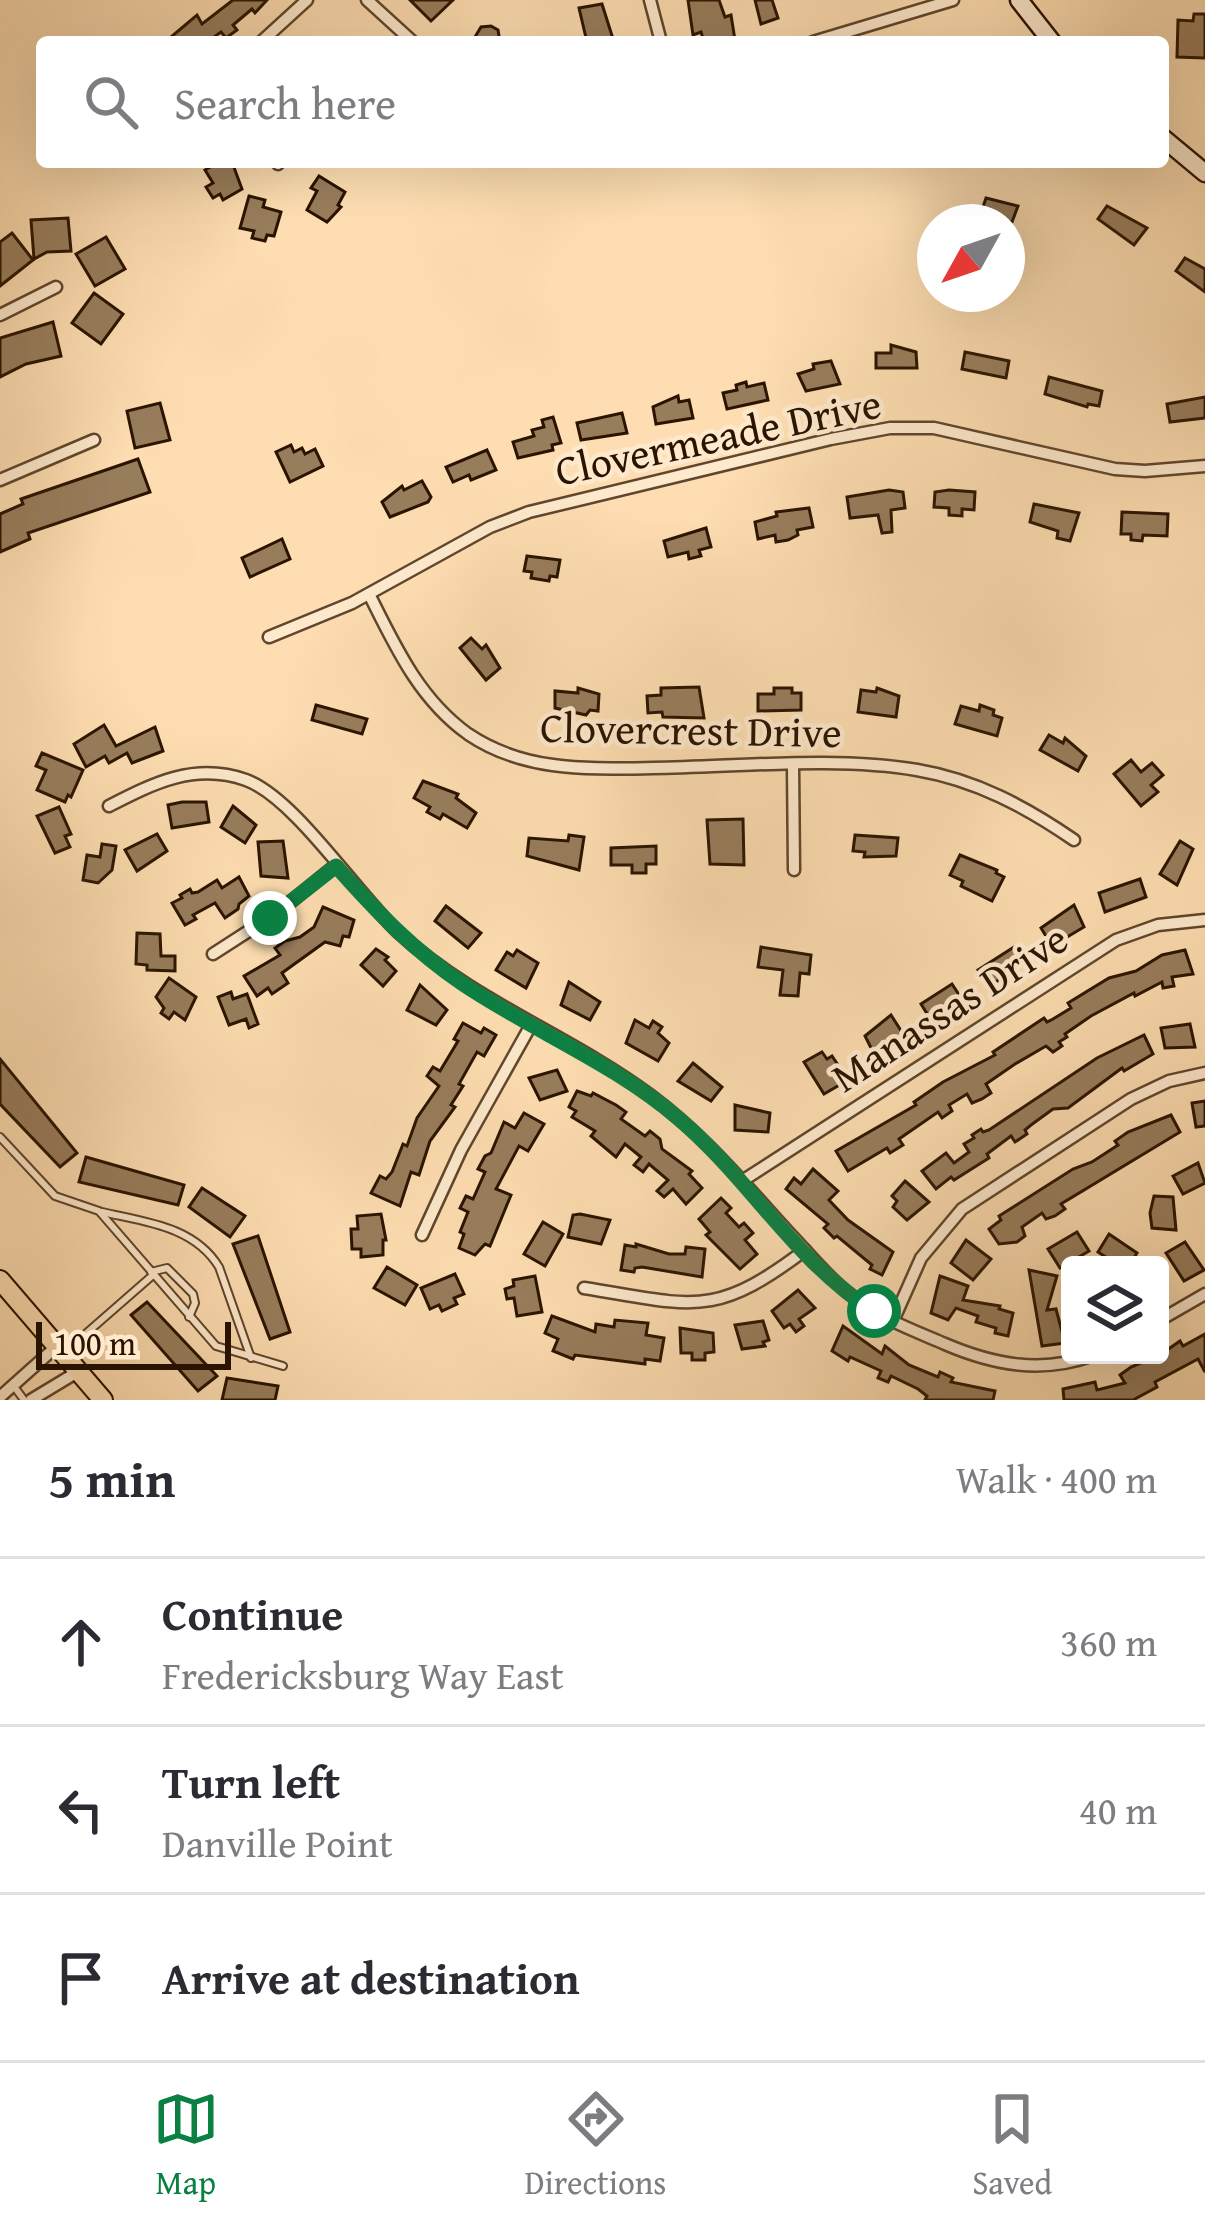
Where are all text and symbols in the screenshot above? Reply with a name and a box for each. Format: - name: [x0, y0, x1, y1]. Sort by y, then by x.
- search box: [36, 36, 1169, 168]
- icon: search: [78, 69, 144, 135]
- text: Search here: [174, 70, 396, 135]
- north arrow: [917, 204, 1025, 312]
- street label: Clovermeade Drive: [549, 372, 887, 500]
- street label: Clovercrest Drive: [540, 696, 842, 762]
- route end: [243, 891, 297, 945]
- street label: Manassas Drive: [819, 908, 1079, 1106]
- map controls: [1061, 1256, 1169, 1364]
- button: layers: [1061, 1256, 1169, 1364]
- route start: [847, 1284, 901, 1338]
- scale bar: [36, 1316, 231, 1369]
- text: 100 m: [54, 1319, 136, 1367]
- text: 5 min: [48, 1441, 175, 1516]
- text: Walk · 400 m: [956, 1450, 1157, 1507]
- text: Continue: [162, 1581, 343, 1646]
- icon: ahead: [48, 1609, 114, 1675]
- text: 360 m: [1060, 1613, 1157, 1670]
- text: Fredericksburg Way East: [162, 1646, 564, 1703]
- text: Turn left: [162, 1749, 340, 1814]
- icon: left: [48, 1777, 114, 1843]
- text: 40 m: [1079, 1781, 1157, 1838]
- text: Danville Point: [162, 1814, 393, 1871]
- icon: arrive: [48, 1945, 114, 2011]
- text: Arrive at destination: [162, 1945, 580, 2010]
- tab: Map: [153, 2086, 219, 2206]
- tab: Directions: [525, 2086, 666, 2206]
- tab: Saved: [972, 2086, 1052, 2206]

